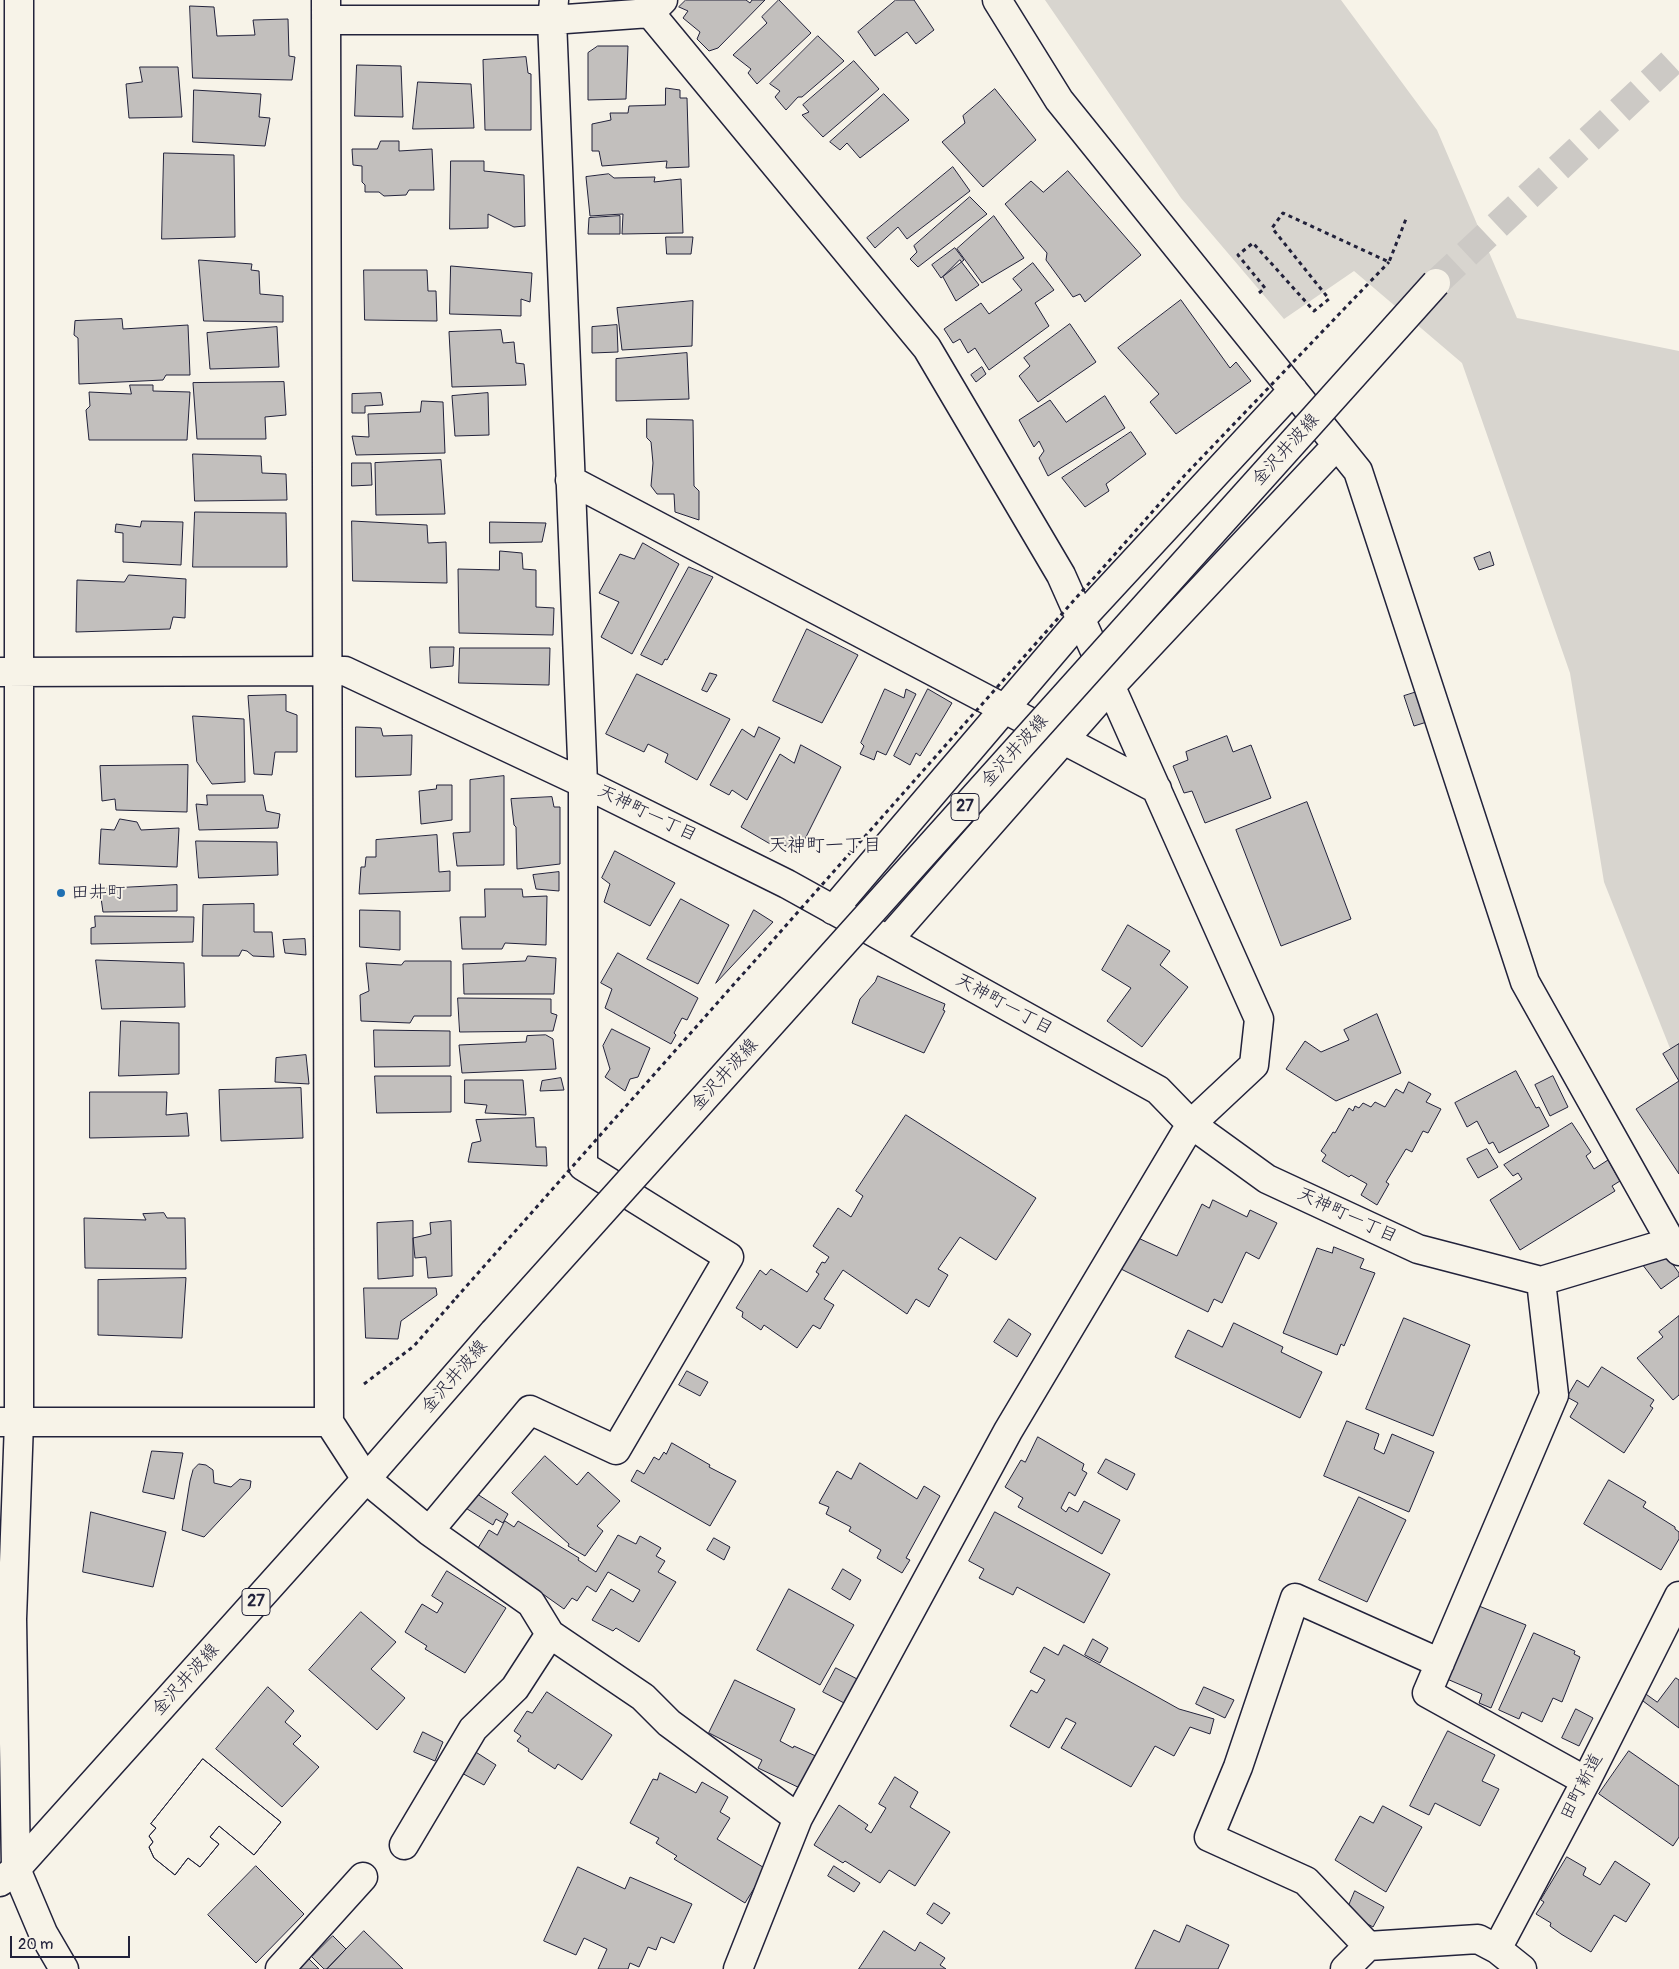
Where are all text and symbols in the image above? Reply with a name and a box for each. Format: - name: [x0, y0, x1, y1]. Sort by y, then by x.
- street label: 金沢井波線: [1248, 409, 1324, 491]
- street label: 金沢井波線: [977, 710, 1053, 792]
- street label: 天神町一丁目: [594, 781, 700, 847]
- road number: 27: [951, 794, 979, 820]
- district label: 天神町一丁目: [768, 835, 882, 857]
- place label: 田井町: [71, 882, 125, 904]
- marker: 田井町: [55, 887, 67, 899]
- street label: 天神町一丁目: [952, 969, 1056, 1041]
- street label: 金沢井波線: [687, 1034, 763, 1116]
- street label: 天神町一丁目: [1293, 1183, 1401, 1249]
- street label: 金沢井波線: [417, 1336, 493, 1418]
- road number: 27: [242, 1588, 270, 1615]
- street label: 金沢井波線: [148, 1639, 224, 1721]
- street label: 田町新道: [1556, 1750, 1608, 1824]
- scale bar: [12, 1926, 132, 1958]
- text: 20 m: [18, 1935, 53, 1954]

